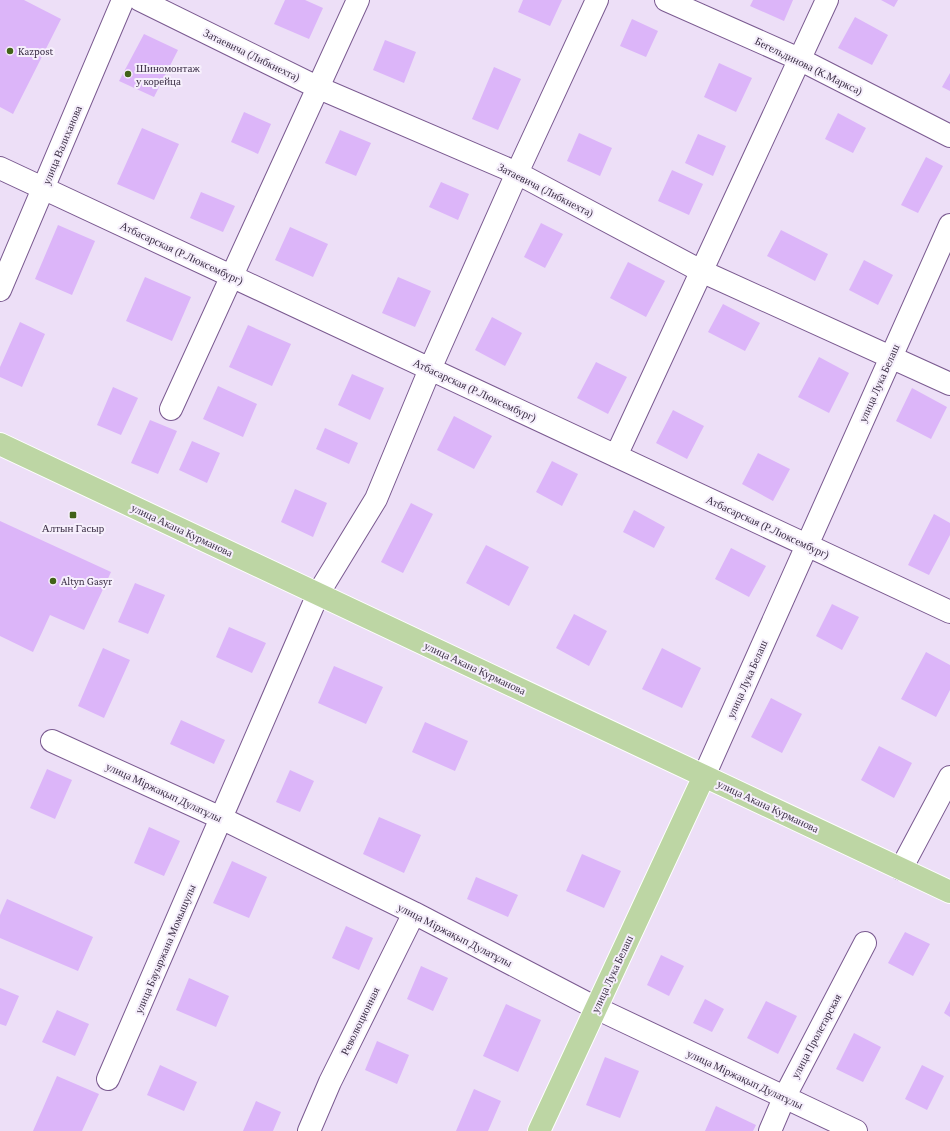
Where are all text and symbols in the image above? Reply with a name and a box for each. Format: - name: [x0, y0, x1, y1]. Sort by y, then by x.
- street label: Затаевича (Либкнехта): [201, 26, 302, 85]
- street label: Бегельдинова (К.Маркса): [753, 35, 865, 98]
- place label: Kazpost: [18, 45, 54, 58]
- marker: Kazpost: [5, 46, 15, 56]
- place label: Шиномонтаж у корейца: [136, 62, 200, 87]
- marker: Шиномонтаж у корейца: [123, 69, 133, 79]
- street label: улица Валиханова: [40, 104, 84, 186]
- street label: Затаевича (Либкнехта): [496, 161, 596, 220]
- street label: Атбасарская (Р.Люксембург): [118, 219, 246, 288]
- street label: улица Лука Белаш: [856, 342, 902, 424]
- street label: Атбасарская (Р.Люксембург): [411, 356, 539, 425]
- street label: Атбасарская (Р.Люксембург): [704, 493, 832, 562]
- street label: улица Акана Курманова: [129, 501, 235, 559]
- marker: Алтын Гасыр: [68, 510, 78, 520]
- place label: Алтын Гасыр: [42, 522, 105, 534]
- place label: Altyn Gasyr: [61, 575, 112, 588]
- marker: Altyn Gasyr: [48, 576, 58, 586]
- street label: улица Лука Белаш: [724, 638, 770, 720]
- street label: улица Акана Курманова: [422, 639, 528, 697]
- street label: улица Міржақып Дулатұлы: [104, 760, 224, 824]
- street label: улица Акана Курманова: [715, 777, 821, 835]
- street label: улица Бауыржана Момышулы: [132, 882, 198, 1015]
- street label: улица Міржақып Дулатұлы: [396, 901, 515, 969]
- street label: улица Лука Белаш: [589, 933, 635, 1015]
- street label: Революционная: [338, 985, 382, 1057]
- street label: улица Пролетарская: [789, 992, 843, 1080]
- street label: улица Міржақып Дулатұлы: [685, 1047, 805, 1111]

